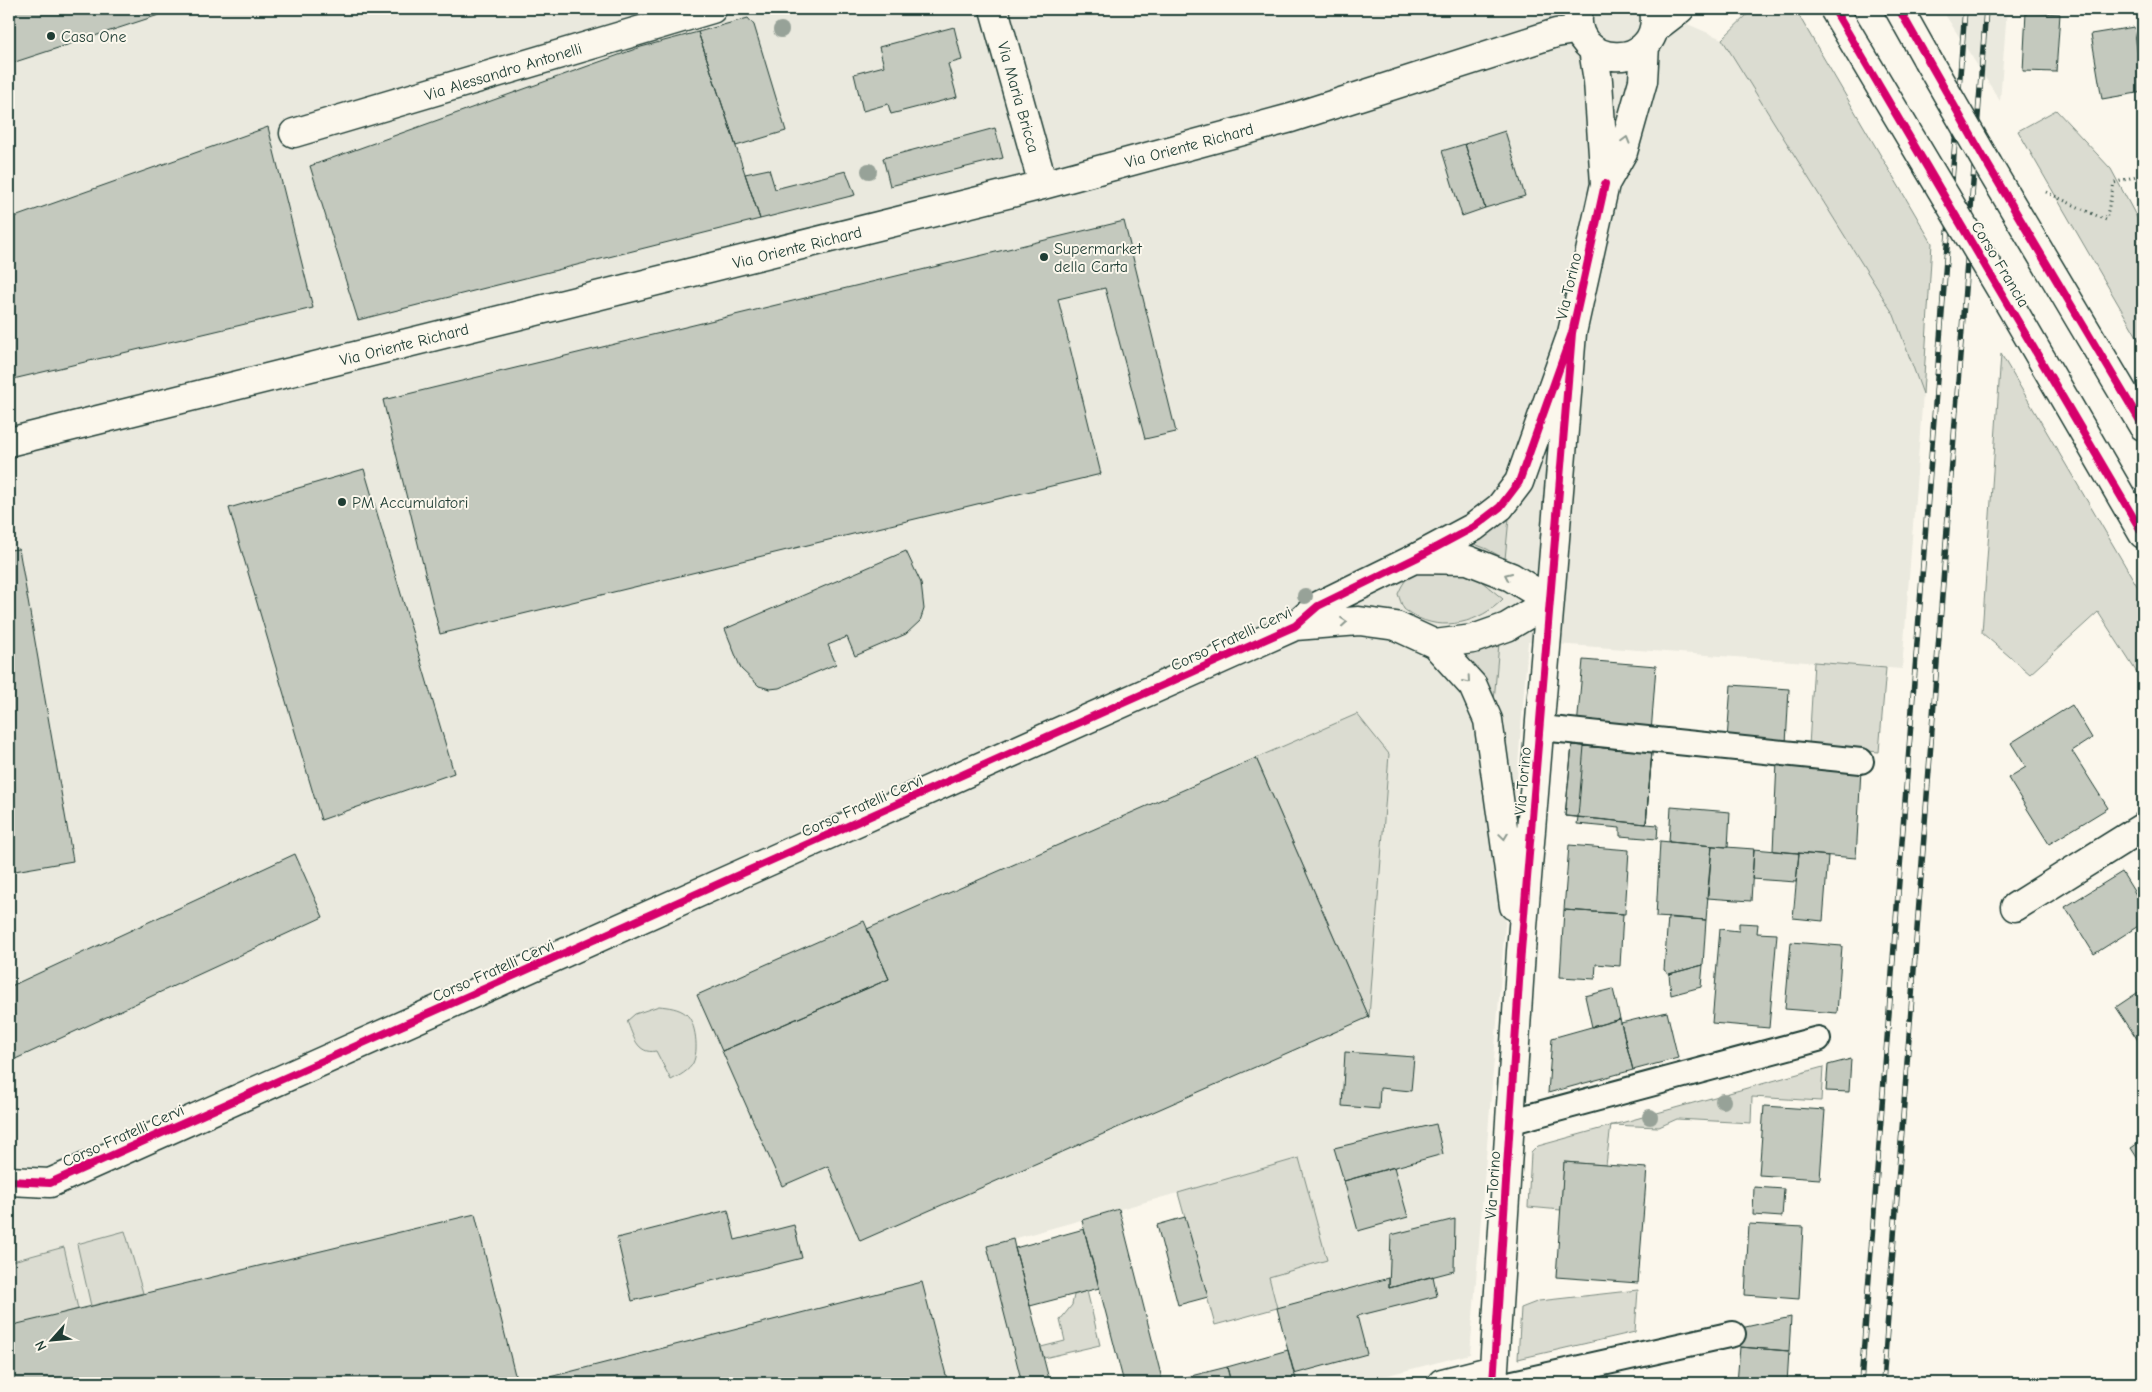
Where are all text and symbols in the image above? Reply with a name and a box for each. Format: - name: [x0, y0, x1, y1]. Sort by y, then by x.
- place label: Casa One: [61, 28, 126, 46]
- marker: Casa One: [45, 30, 57, 42]
- street label: Via Alessandro Antonelli: [422, 39, 584, 104]
- street label: Via Maria Bricca: [994, 40, 1042, 155]
- street label: Via Oriente Richard: [1123, 120, 1256, 172]
- one-way arrow: [1620, 136, 1631, 144]
- street label: Corso Francia: [1967, 218, 2033, 311]
- street label: Via Oriente Richard: [731, 223, 864, 273]
- place label: Supermarket della Carta: [1054, 240, 1142, 276]
- marker: Supermarket della Carta: [1038, 251, 1050, 263]
- street label: Via Torino: [1553, 251, 1585, 322]
- street label: Via Oriente Richard: [338, 320, 471, 370]
- place label: PM Accumulatori: [352, 494, 468, 512]
- marker: PM Accumulatori: [336, 496, 348, 508]
- one-way arrow: [1505, 572, 1514, 582]
- street label: Corso Fratelli Cervi: [1168, 603, 1295, 675]
- one-way arrow: [1340, 617, 1348, 628]
- one-way arrow: [1462, 674, 1470, 683]
- street label: Via Torino: [1511, 746, 1535, 816]
- street label: Corso Fratelli Cervi: [799, 771, 926, 841]
- one-way arrow: [1498, 832, 1509, 840]
- street label: Corso Fratelli Cervi: [430, 936, 557, 1006]
- street label: Corso Fratelli Cervi: [60, 1101, 187, 1171]
- street label: Via Torino: [1482, 1150, 1504, 1220]
- north arrow: [28, 1314, 78, 1364]
- text: N: [31, 1338, 51, 1354]

